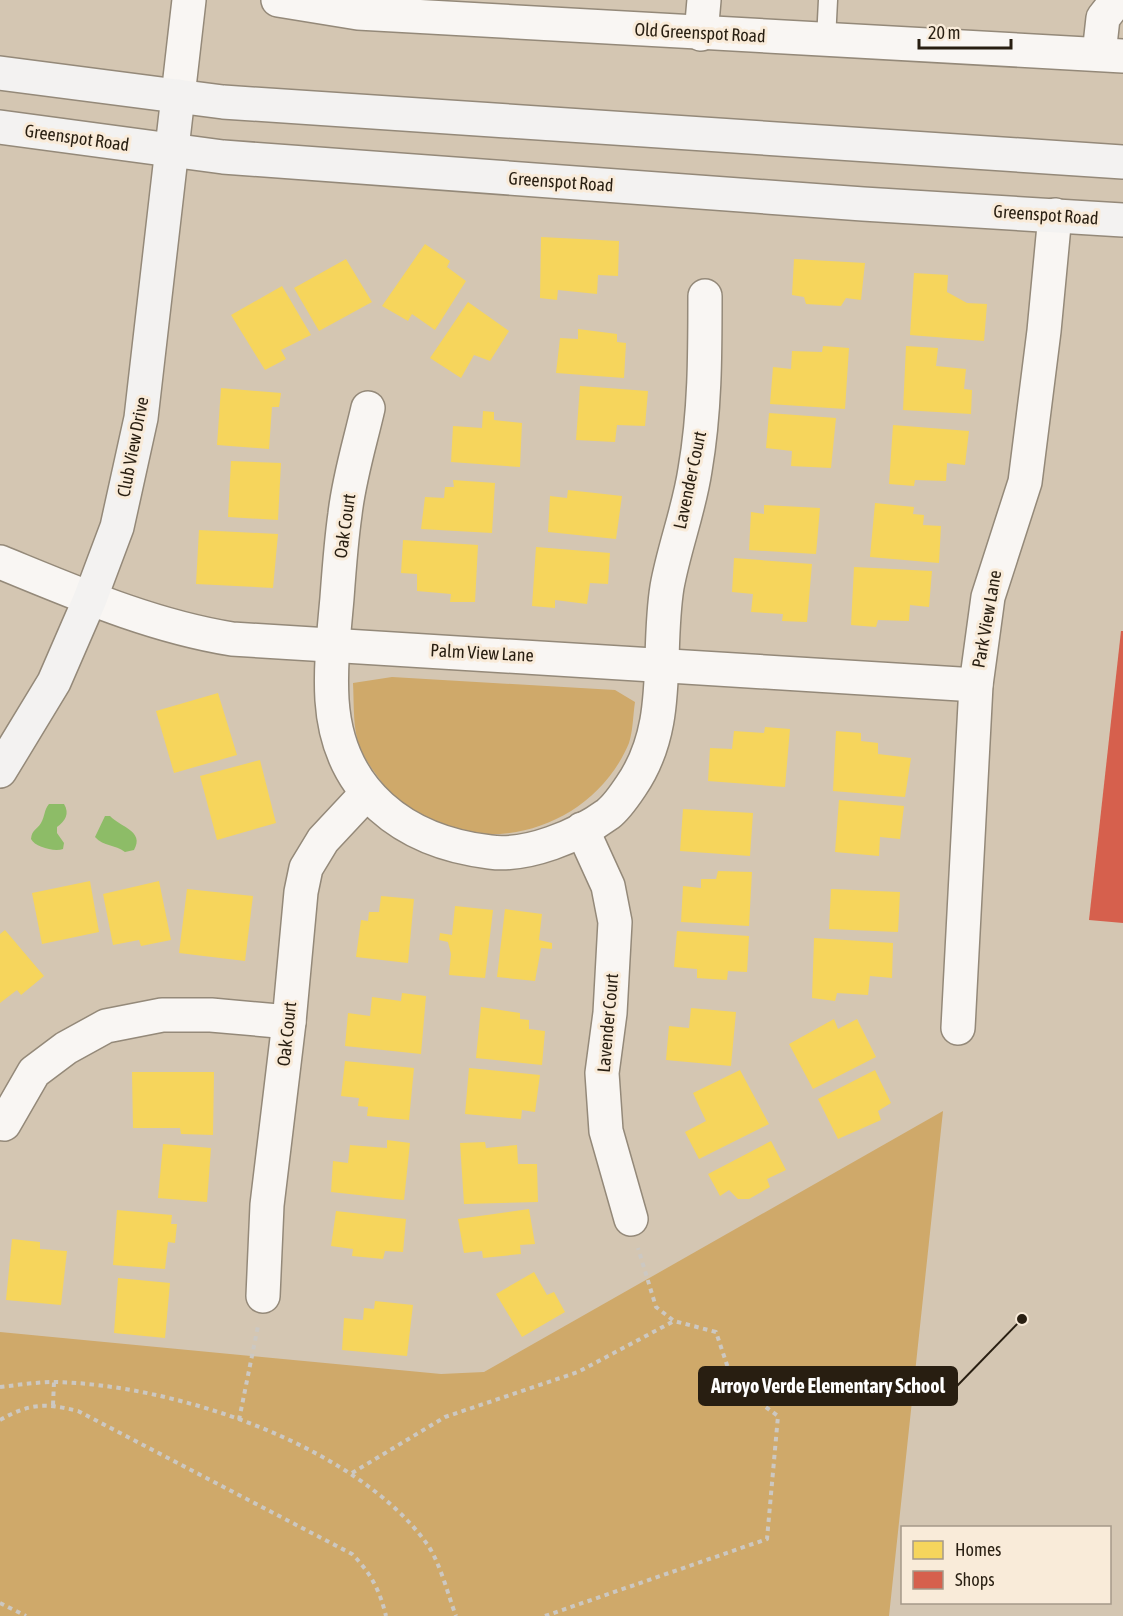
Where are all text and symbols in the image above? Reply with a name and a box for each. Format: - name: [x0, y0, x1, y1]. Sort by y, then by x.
- scale bar: [919, 12, 1010, 50]
- street label: Old Greenspot Road: [634, 19, 766, 46]
- text: 20 m: [928, 22, 960, 43]
- street label: Greenspot Road: [24, 120, 131, 155]
- street label: Greenspot Road: [508, 167, 614, 196]
- street label: Greenspot Road: [993, 200, 1099, 229]
- street label: Club View Drive: [113, 395, 153, 499]
- street label: Lavender Court: [669, 429, 710, 531]
- street label: Oak Court: [330, 492, 359, 559]
- street label: Park View Lane: [968, 568, 1005, 669]
- street label: Palm View Lane: [430, 639, 534, 666]
- street label: Lavender Court: [593, 972, 622, 1073]
- street label: Oak Court: [273, 1001, 300, 1067]
- callout: Arroyo Verde Elementary School: [699, 1367, 957, 1405]
- text: Arroyo Verde Elementary School: [710, 1374, 946, 1397]
- legend: [901, 1526, 1111, 1604]
- text: Homes: [955, 1539, 1001, 1560]
- text: Shops: [955, 1569, 995, 1590]

